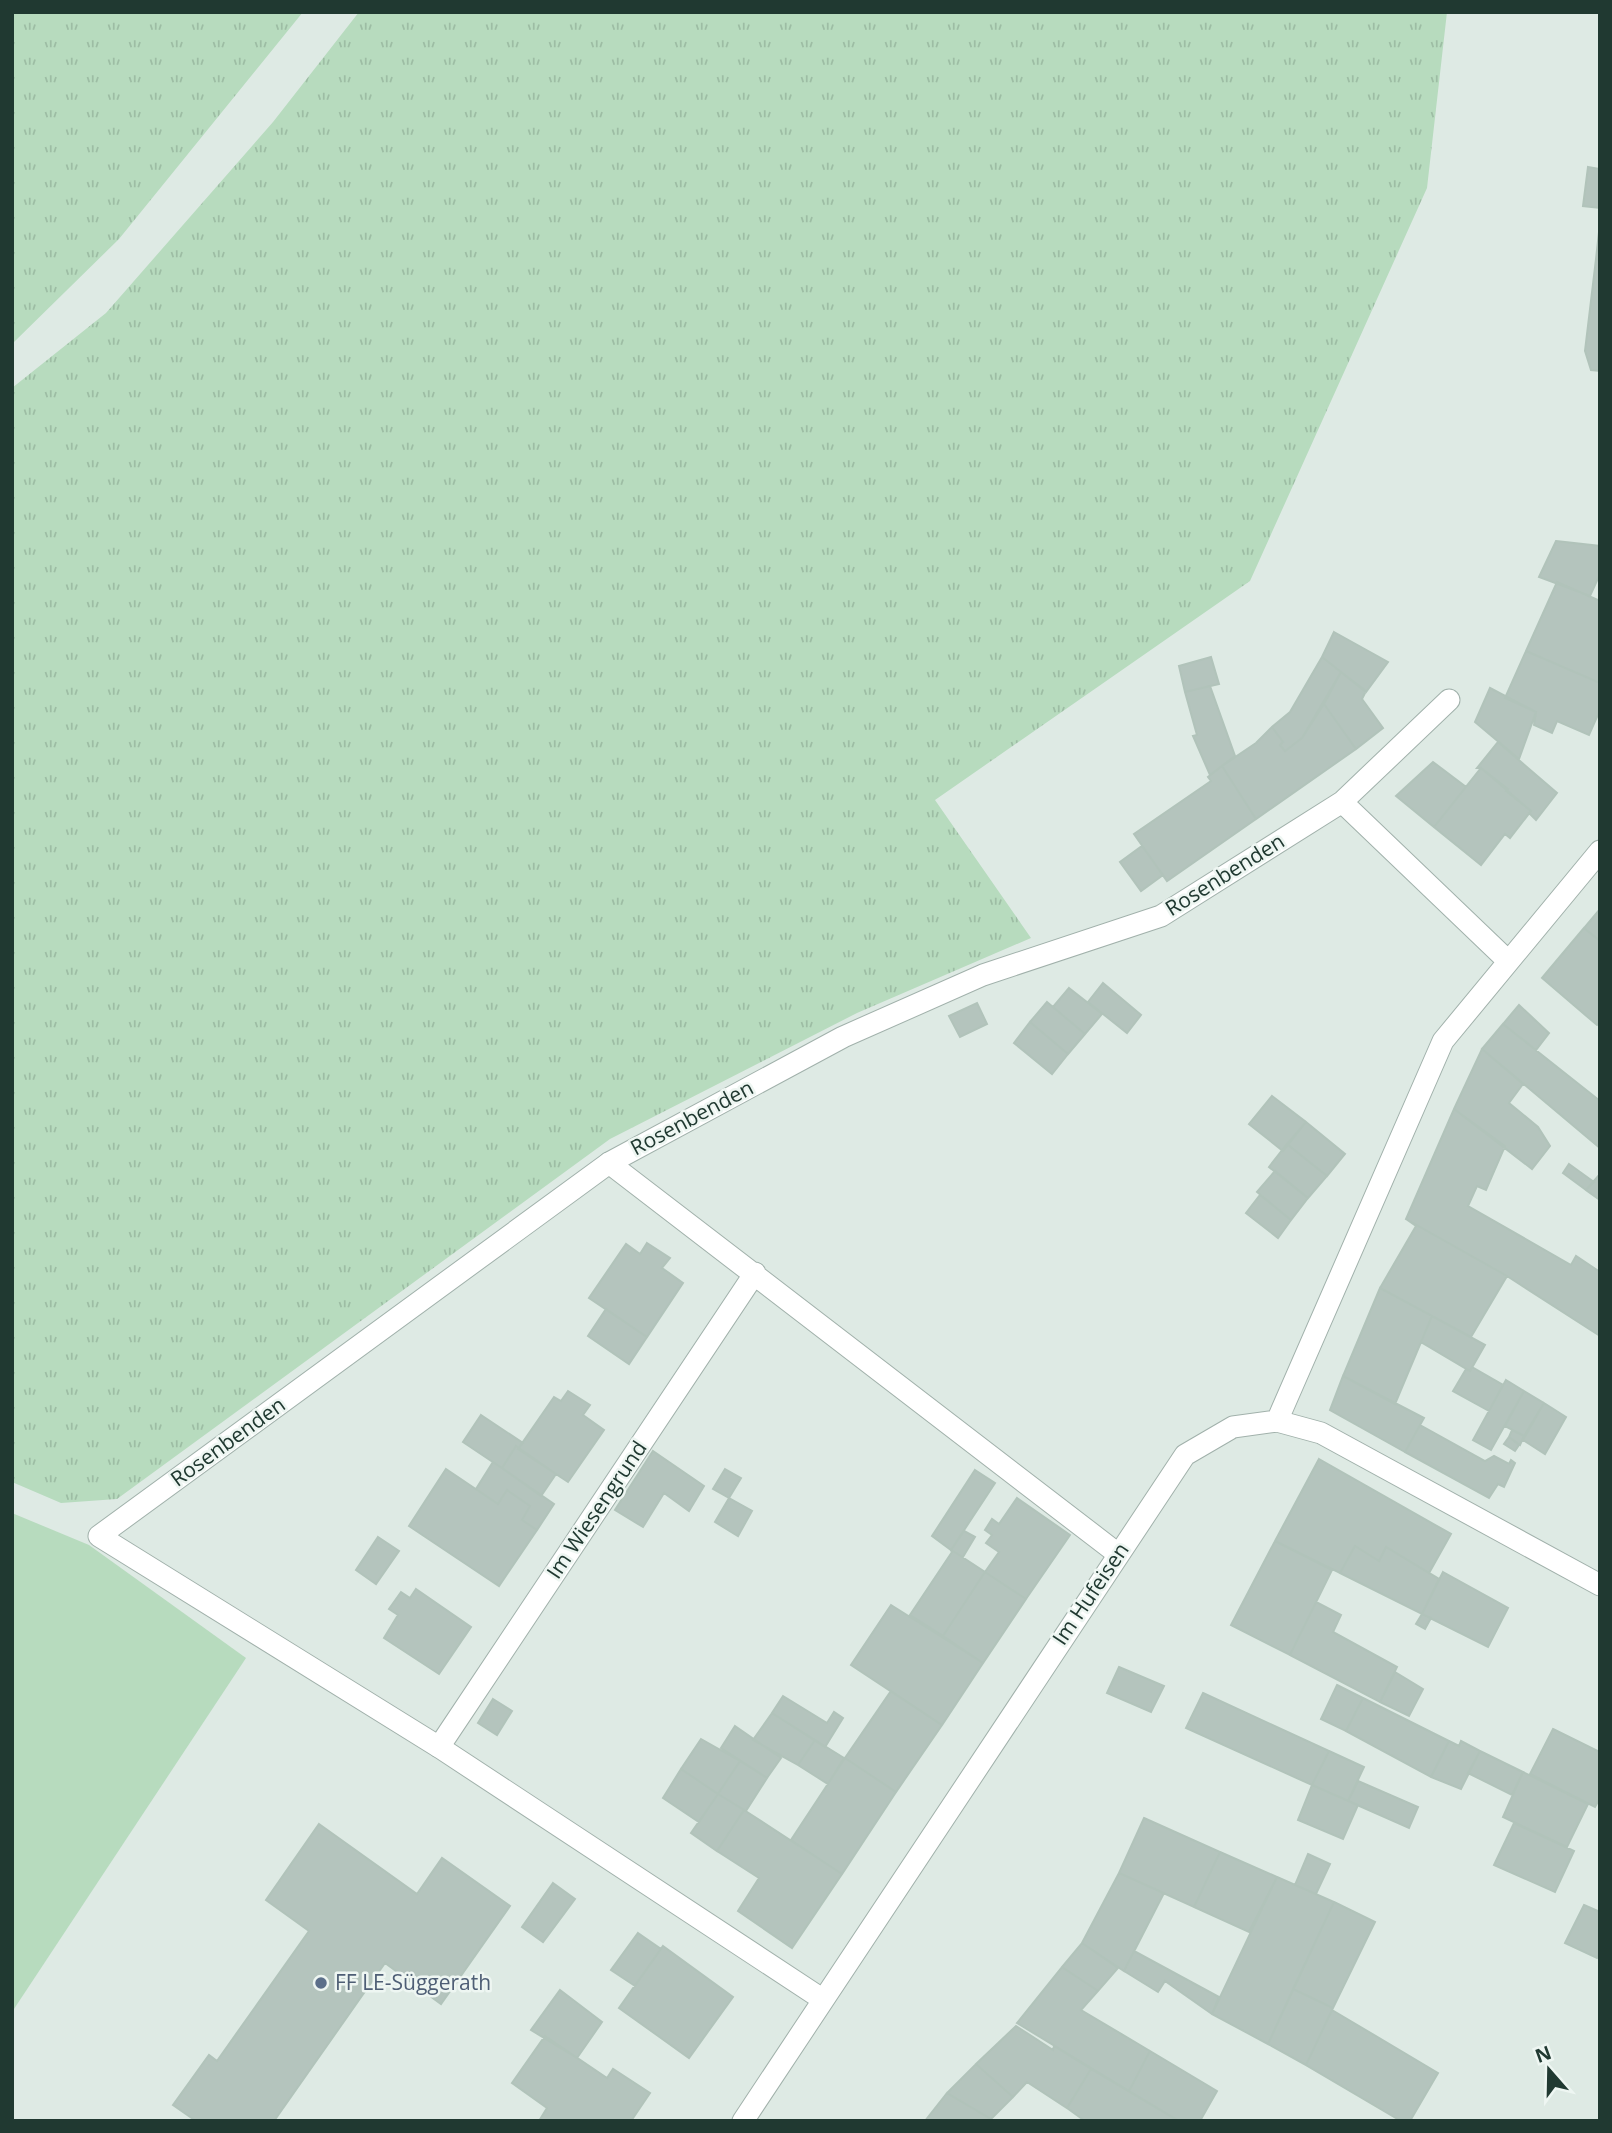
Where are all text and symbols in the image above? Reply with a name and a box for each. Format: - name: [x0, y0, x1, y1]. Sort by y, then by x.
- street label: Rosenbenden: [1160, 826, 1289, 922]
- street label: Rosenbenden: [625, 1073, 758, 1161]
- street label: Rosenbenden: [164, 1390, 290, 1492]
- street label: Im Wiesengrund: [540, 1435, 653, 1584]
- street label: Im Hufeisen: [1046, 1537, 1135, 1650]
- place label: FF LE-Süggerath: [335, 1968, 491, 1996]
- marker: FF LE-Süggerath: [313, 1975, 329, 1991]
- north arrow: [1514, 2035, 1584, 2105]
- text: N: [1531, 2039, 1555, 2069]

